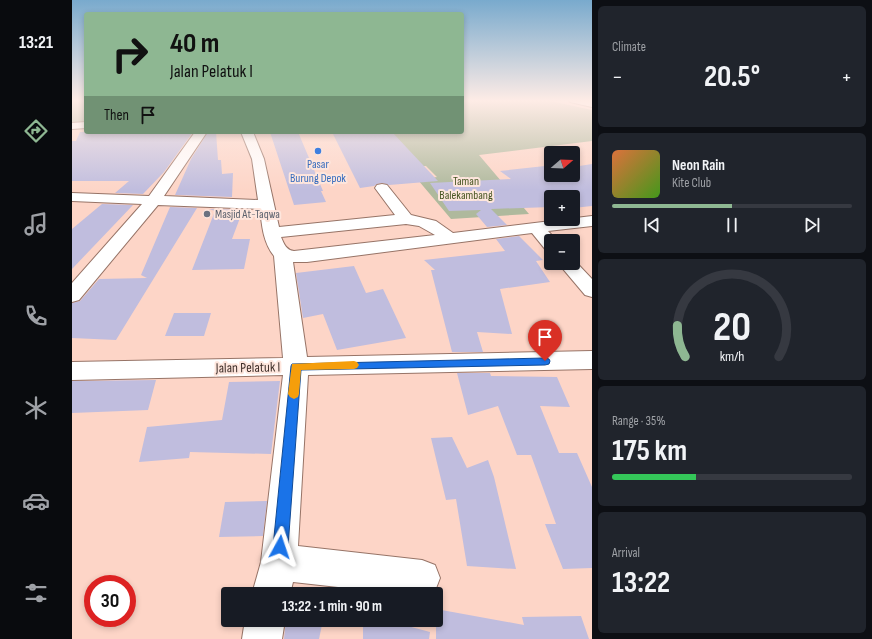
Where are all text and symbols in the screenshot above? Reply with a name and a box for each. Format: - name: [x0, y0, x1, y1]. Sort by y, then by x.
- text: 40 m: [170, 27, 219, 60]
- icon: right: [104, 28, 156, 80]
- text: 13:21: [19, 32, 53, 53]
- text: Climate: [612, 39, 646, 55]
- text: 20.5°: [704, 59, 760, 95]
- text: Jalan Pelatuk I: [170, 61, 253, 82]
- text: −: [612, 64, 623, 91]
- text: +: [841, 64, 852, 91]
- icon: arrive: [137, 104, 159, 126]
- text: Then: [104, 106, 129, 125]
- icon: directions: [22, 117, 50, 145]
- marker: Pasar Burung Depok: [313, 146, 323, 156]
- north arrow: [544, 146, 580, 182]
- map controls: [544, 146, 580, 270]
- text: Neon Rain: [672, 156, 725, 175]
- place label: Pasar Burung Depok: [290, 157, 346, 186]
- park label: Taman Balekambang: [439, 174, 493, 203]
- text: Kite Club: [672, 175, 711, 191]
- button: +: [544, 190, 580, 226]
- place label: Masjid At-Taqwa: [215, 207, 280, 222]
- marker: Masjid At-Taqwa: [202, 209, 212, 219]
- icon: music: [22, 210, 50, 238]
- icon: previous: [641, 214, 663, 236]
- icon: pause: [721, 214, 743, 236]
- icon: next: [801, 214, 823, 236]
- button: −: [544, 234, 580, 270]
- icon: phone: [22, 302, 50, 330]
- text: 20: [713, 303, 751, 352]
- pin: [528, 320, 562, 361]
- icon: arrive: [534, 326, 556, 348]
- text: km/h: [720, 348, 744, 365]
- street label: Jalan Pelatuk I: [215, 358, 280, 377]
- icon: climate: [22, 394, 50, 422]
- text: Range · 35%: [612, 413, 666, 429]
- text: 175 km: [612, 433, 687, 469]
- icon: car: [22, 487, 50, 515]
- position arrow: [259, 526, 301, 568]
- text: Arrival: [612, 545, 640, 561]
- text: 13:22: [612, 565, 670, 601]
- speed limit sign: 30: [84, 575, 136, 627]
- icon: filters: [22, 579, 50, 607]
- text: 13:22 · 1 min · 90 m: [282, 597, 382, 616]

